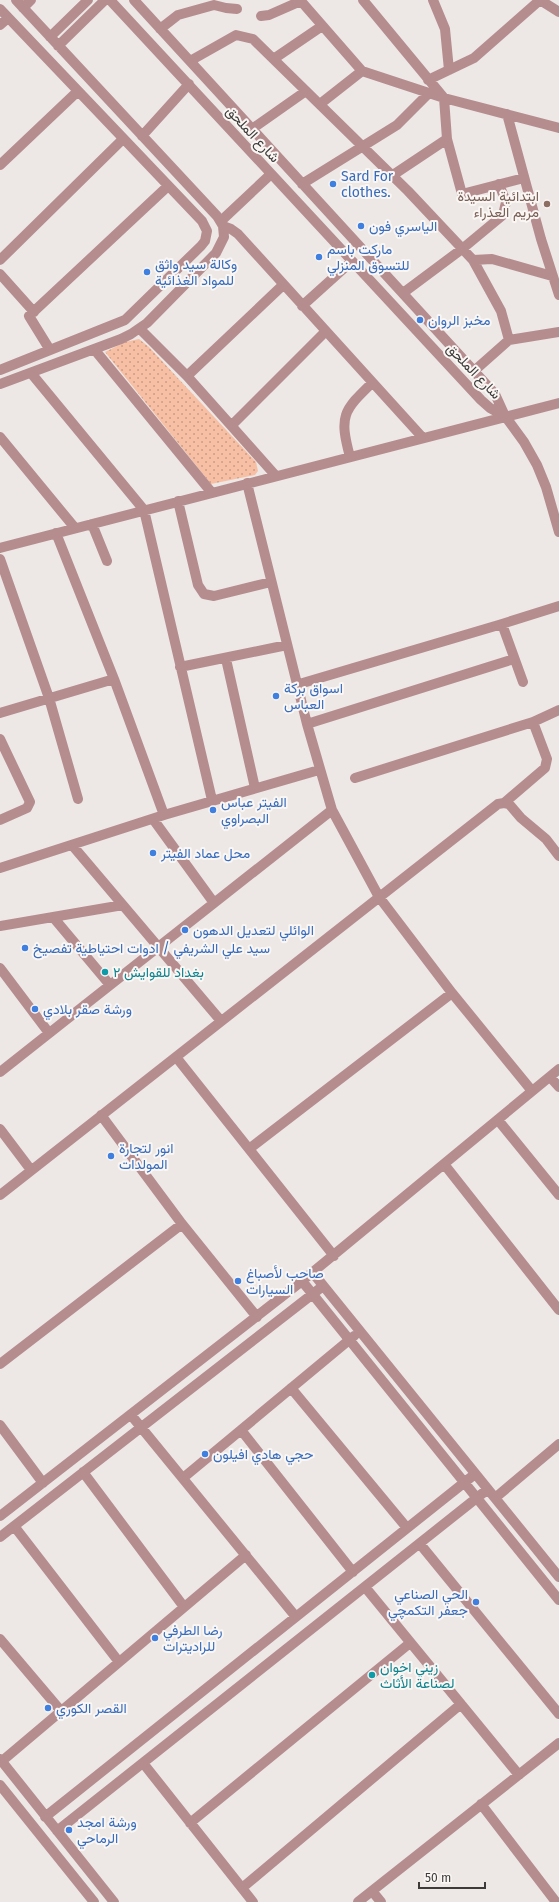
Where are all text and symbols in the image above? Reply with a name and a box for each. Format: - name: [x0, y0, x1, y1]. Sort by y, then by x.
- street label: شارع الملحق: [221, 103, 283, 167]
- place label: Sard For clothes.: [341, 168, 394, 201]
- marker: Sard For clothes.: [328, 179, 338, 189]
- place label: ابتدائية السيدة مريم العذراء: [457, 188, 539, 221]
- marker: ابتدائية السيدة مريم العذراء: [542, 199, 552, 209]
- place label: الياسري فون: [369, 218, 437, 238]
- marker: الياسري فون: [356, 221, 366, 231]
- place label: ماركت باسم للتسوق المنزلي: [327, 241, 410, 277]
- marker: ماركت باسم للتسوق المنزلي: [314, 252, 324, 262]
- place label: وكالة سيد واثق للمواد الغذائية: [155, 256, 237, 289]
- marker: وكالة سيد واثق للمواد الغذائية: [142, 267, 152, 277]
- place label: مخبز الروان: [428, 312, 490, 329]
- marker: مخبز الروان: [415, 315, 425, 325]
- street label: شارع الملحق: [441, 340, 504, 404]
- place label: اسواق بركة العباس: [284, 680, 343, 713]
- marker: اسواق بركة العباس: [271, 691, 281, 701]
- place label: الفيتر عباس البصراوي: [221, 794, 287, 830]
- marker: الفيتر عباس البصراوي: [208, 805, 218, 815]
- place label: محل عماد الفيتر: [160, 845, 250, 862]
- marker: محل عماد الفيتر: [148, 848, 158, 858]
- place label: الوائلي لتعديل الدهون: [193, 922, 314, 942]
- marker: الوائلي لتعديل الدهون: [180, 925, 190, 935]
- place label: سيد علي الشريفي / ادوات احتياطية تفصيخ: [33, 940, 270, 960]
- marker: سيد علي الشريفي / ادوات احتياطية تفصيخ: [20, 943, 30, 953]
- place label: بغداد للقوايش ٢: [113, 964, 204, 981]
- marker: بغداد للقوايش ٢: [100, 967, 110, 977]
- place label: ورشة صقر بلادي: [43, 1001, 132, 1021]
- marker: ورشة صقر بلادي: [30, 1004, 40, 1014]
- place label: انور لتجارة المولدات: [119, 1140, 173, 1173]
- marker: انور لتجارة المولدات: [106, 1151, 116, 1161]
- place label: صاحب لأصباغ السيارات: [246, 1265, 324, 1298]
- marker: صاحب لأصباغ السيارات: [233, 1276, 243, 1286]
- place label: حجي هادي افيلون: [213, 1446, 313, 1466]
- marker: حجي هادي افيلون: [200, 1449, 210, 1459]
- place label: الحي الصناعي جعفر التكمچي: [388, 1586, 468, 1622]
- marker: الحي الصناعي جعفر التكمچي: [471, 1597, 481, 1607]
- place label: رضا الطرفي للراديترات: [163, 1622, 223, 1655]
- marker: رضا الطرفي للراديترات: [150, 1633, 160, 1643]
- place label: زيني اخوان لصناعة الأثاث: [380, 1659, 454, 1692]
- marker: زيني اخوان لصناعة الأثاث: [367, 1670, 377, 1680]
- place label: القصر الكوري: [56, 1700, 127, 1720]
- marker: القصر الكوري: [43, 1703, 53, 1713]
- place label: ورشة امجد الرماحي: [77, 1814, 137, 1850]
- marker: ورشة امجد الرماحي: [64, 1825, 74, 1835]
- scale bar: [419, 1864, 485, 1890]
- text: 50 m: [425, 1871, 451, 1885]

